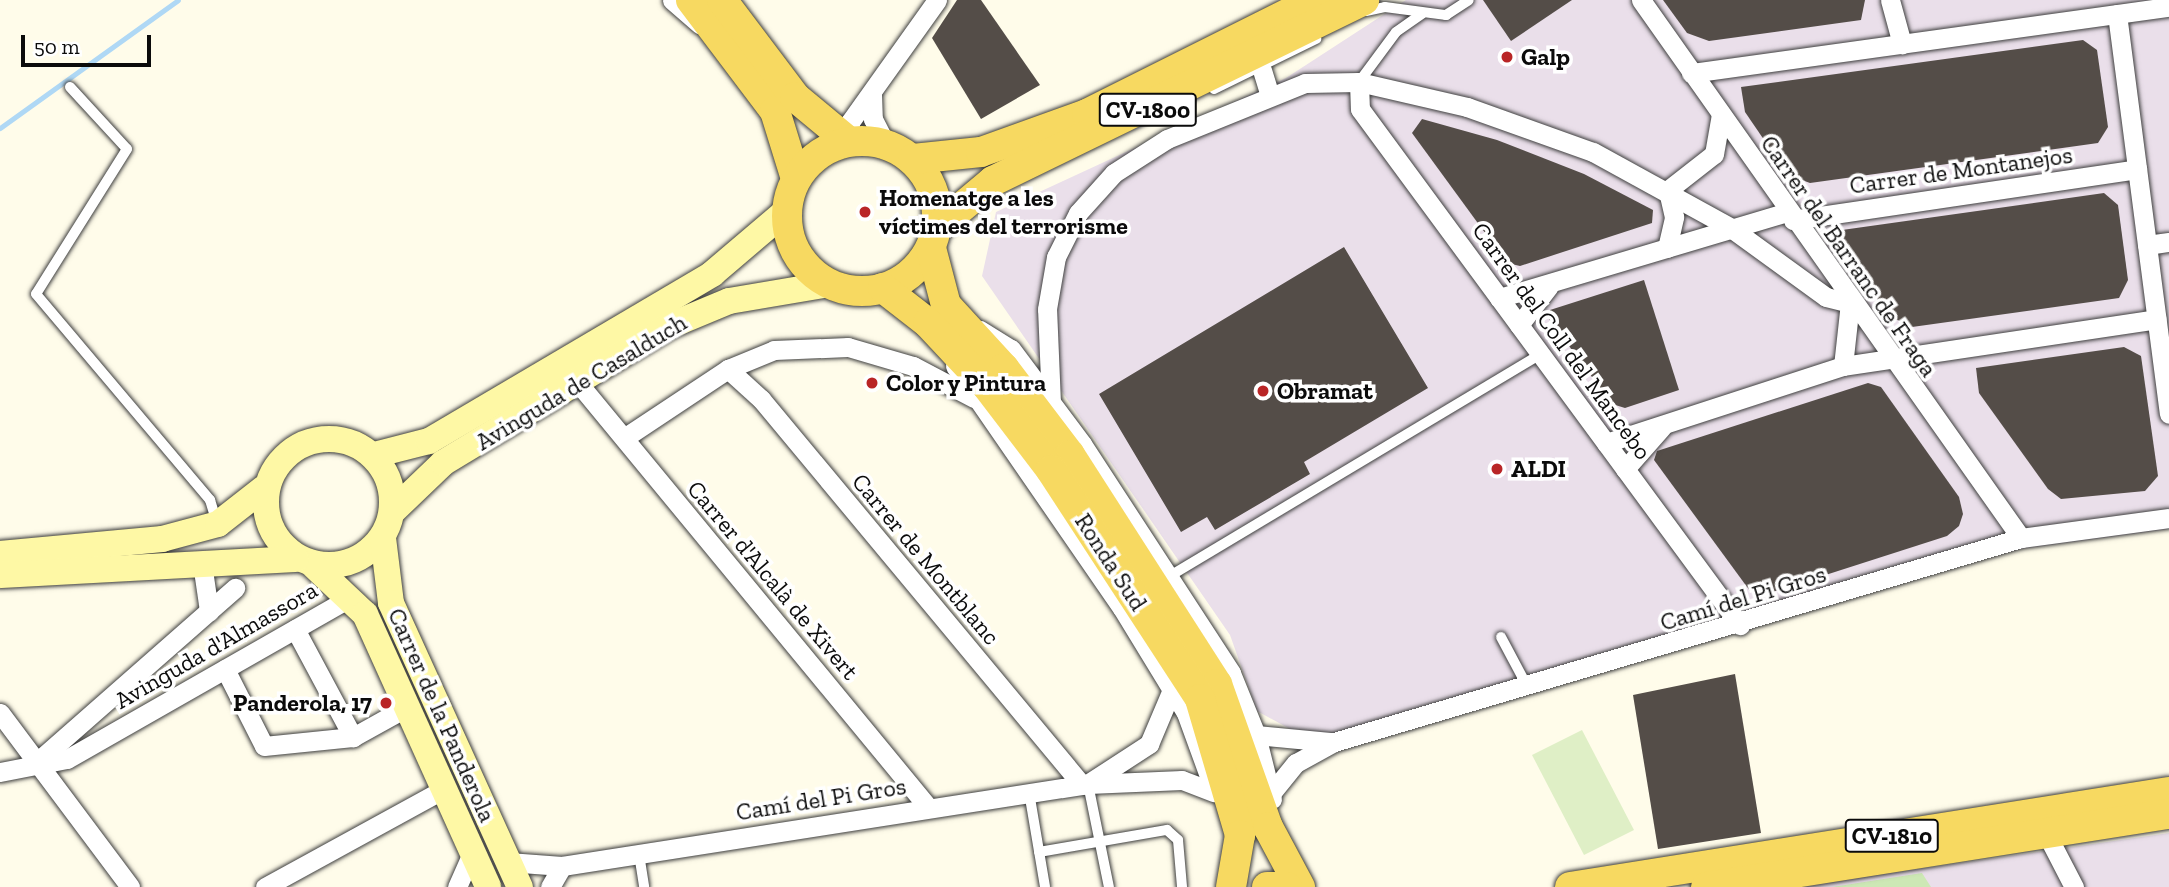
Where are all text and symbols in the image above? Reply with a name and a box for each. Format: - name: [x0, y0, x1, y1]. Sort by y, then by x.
- scale bar: [24, 21, 154, 65]
- text: 50 m: [34, 34, 80, 59]
- place label: Galp: [1521, 43, 1570, 71]
- marker: Galp: [1499, 49, 1515, 65]
- road number: CV-1800: [1097, 90, 1199, 130]
- street label: Carrer del Barranc de Fraga: [1755, 130, 1943, 382]
- street label: Carrer de Montanejos: [1848, 140, 2074, 200]
- place label: Homenatge a les víctimes del terrorisme: [879, 184, 1128, 240]
- marker: Homenatge a les víctimes del terrorisme: [857, 204, 873, 220]
- street label: Carrer del Coll del Mancebo: [1466, 217, 1658, 465]
- street label: Avinguda de Casalduch: [470, 308, 692, 456]
- place label: Color y Pintura: [886, 369, 1048, 397]
- marker: Color y Pintura: [864, 375, 880, 391]
- place label: Obramat: [1277, 377, 1373, 405]
- marker: Obramat: [1255, 383, 1271, 399]
- place label: ALDI: [1511, 455, 1566, 483]
- marker: ALDI: [1489, 461, 1505, 477]
- street label: Carrer de Montblanc: [846, 467, 1006, 651]
- street label: Carrer d'Alcalà de Xivert: [681, 474, 865, 686]
- street label: Ronda Sud: [1069, 508, 1153, 616]
- street label: Camí del Pi Gros: [1657, 559, 1829, 637]
- street label: Avinguda d'Almassora: [110, 575, 322, 715]
- street label: Carrer de la Panderola: [382, 604, 502, 826]
- place label: Panderola, 17: [233, 689, 372, 717]
- marker: Panderola, 17: [378, 695, 394, 711]
- street label: Camí del Pi Gros: [734, 771, 908, 827]
- road number: CV-1810: [1845, 816, 1939, 856]

